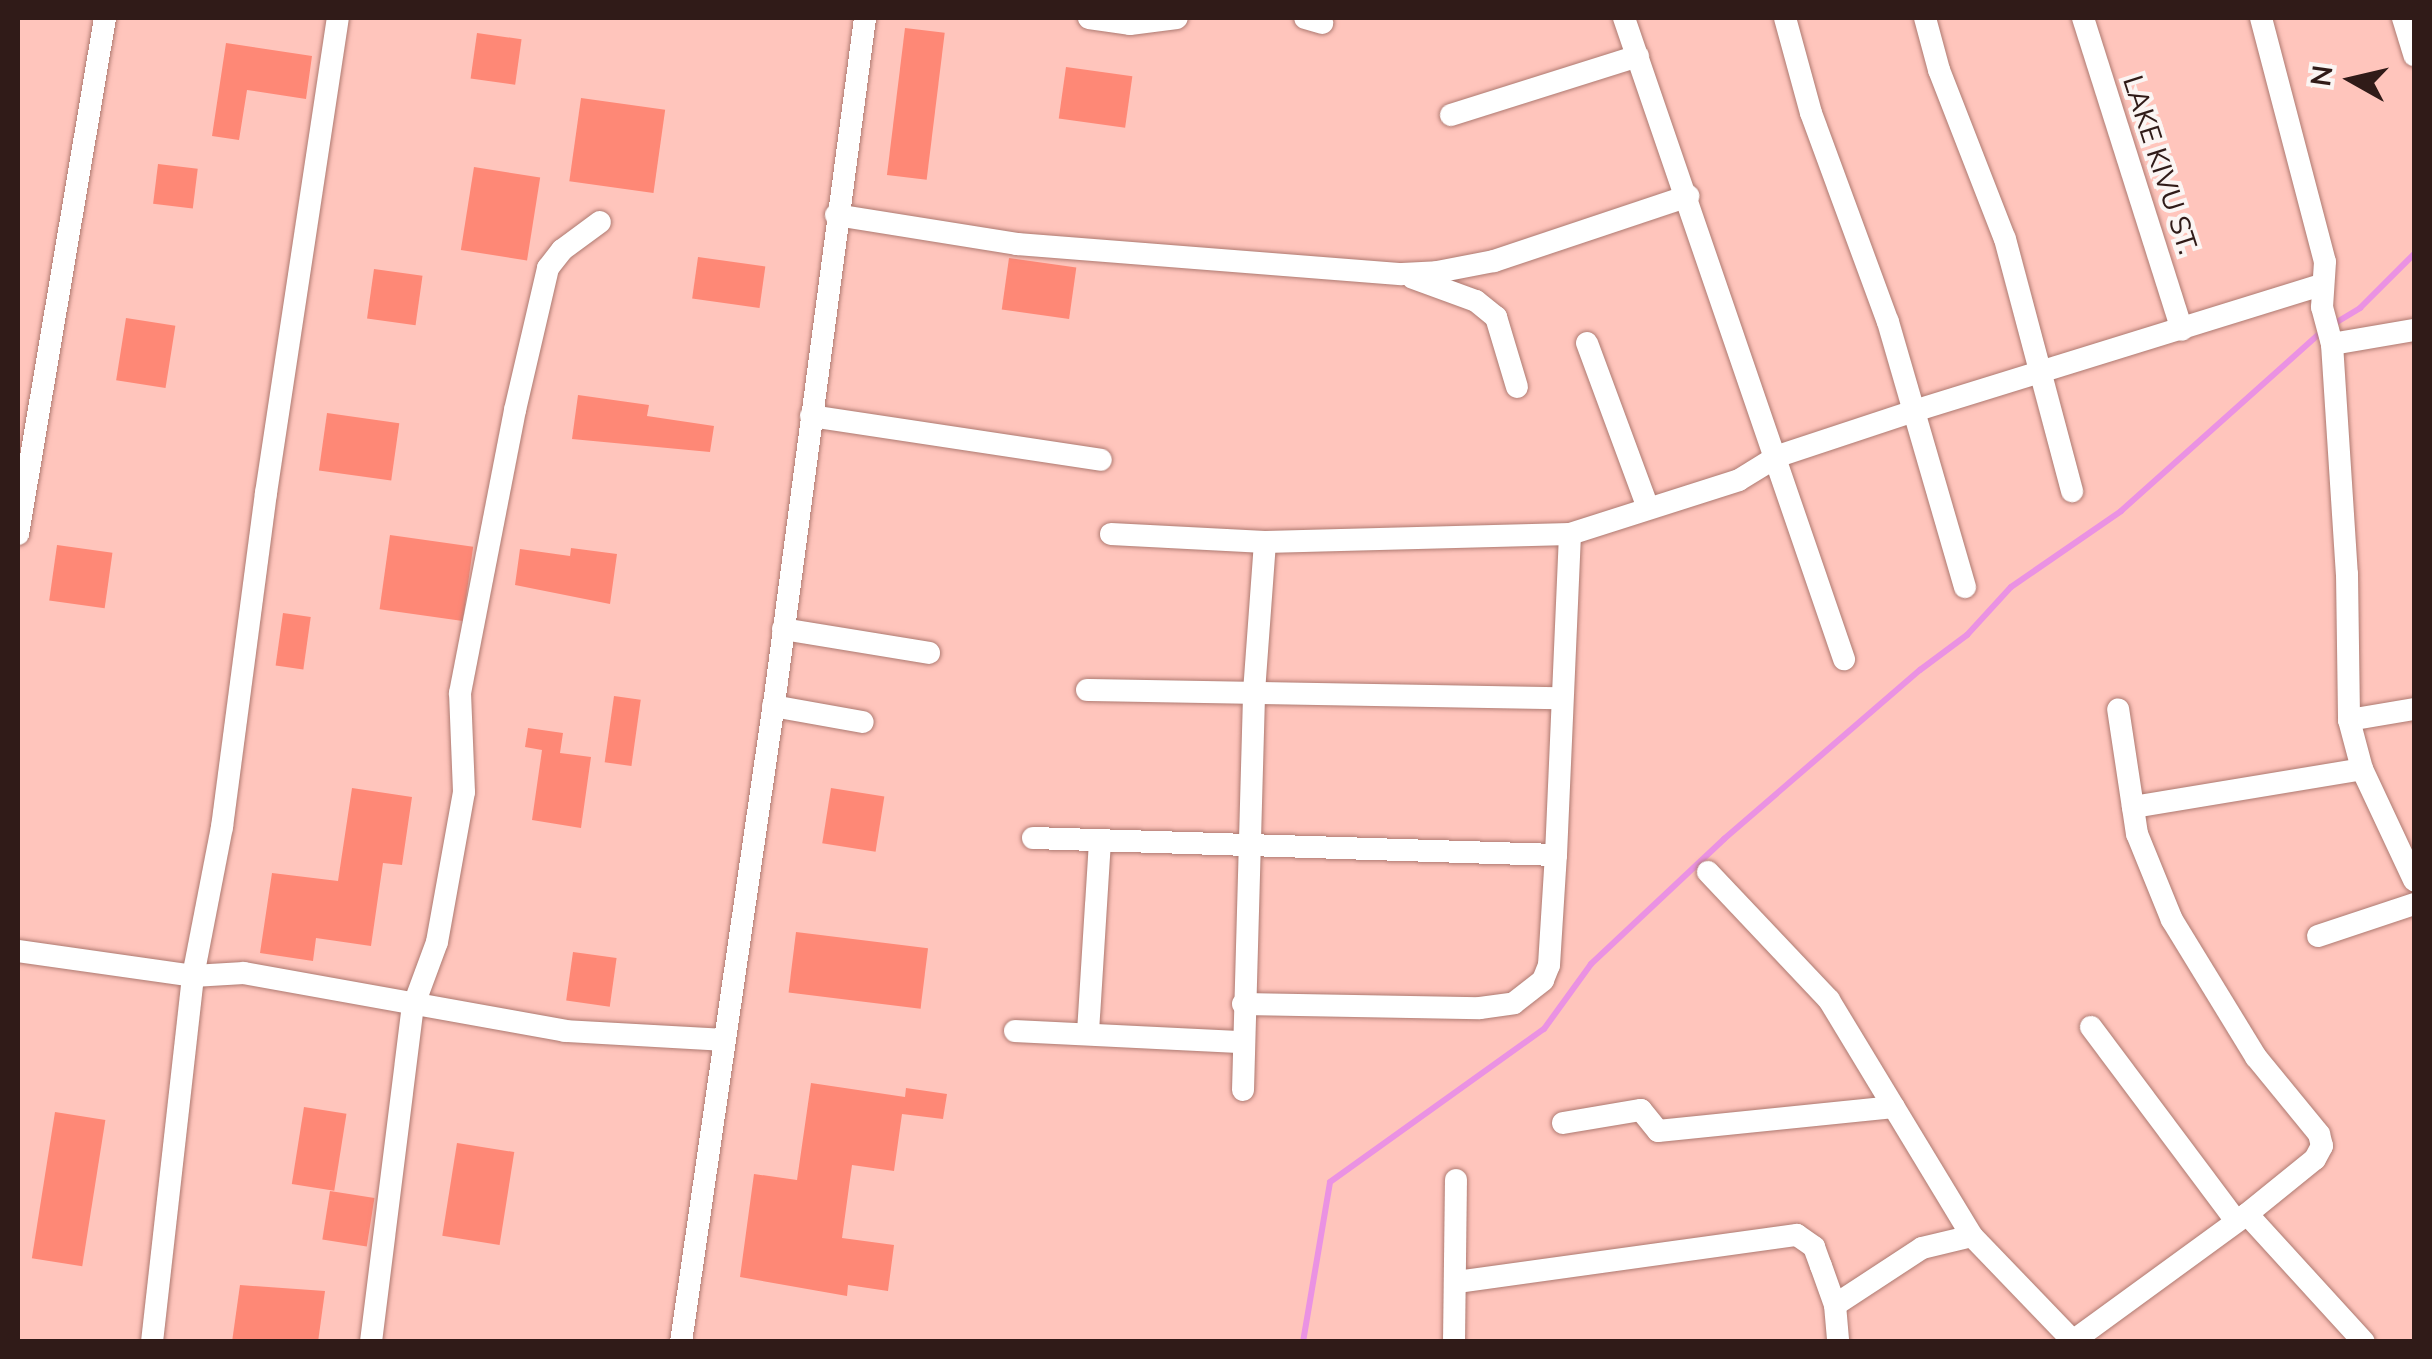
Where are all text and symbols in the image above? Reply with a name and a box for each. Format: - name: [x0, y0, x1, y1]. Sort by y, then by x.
- north arrow: [2302, 30, 2402, 130]
- text: N: [2302, 63, 2343, 89]
- street label: LAKE KIVU ST.: [2115, 71, 2205, 259]

